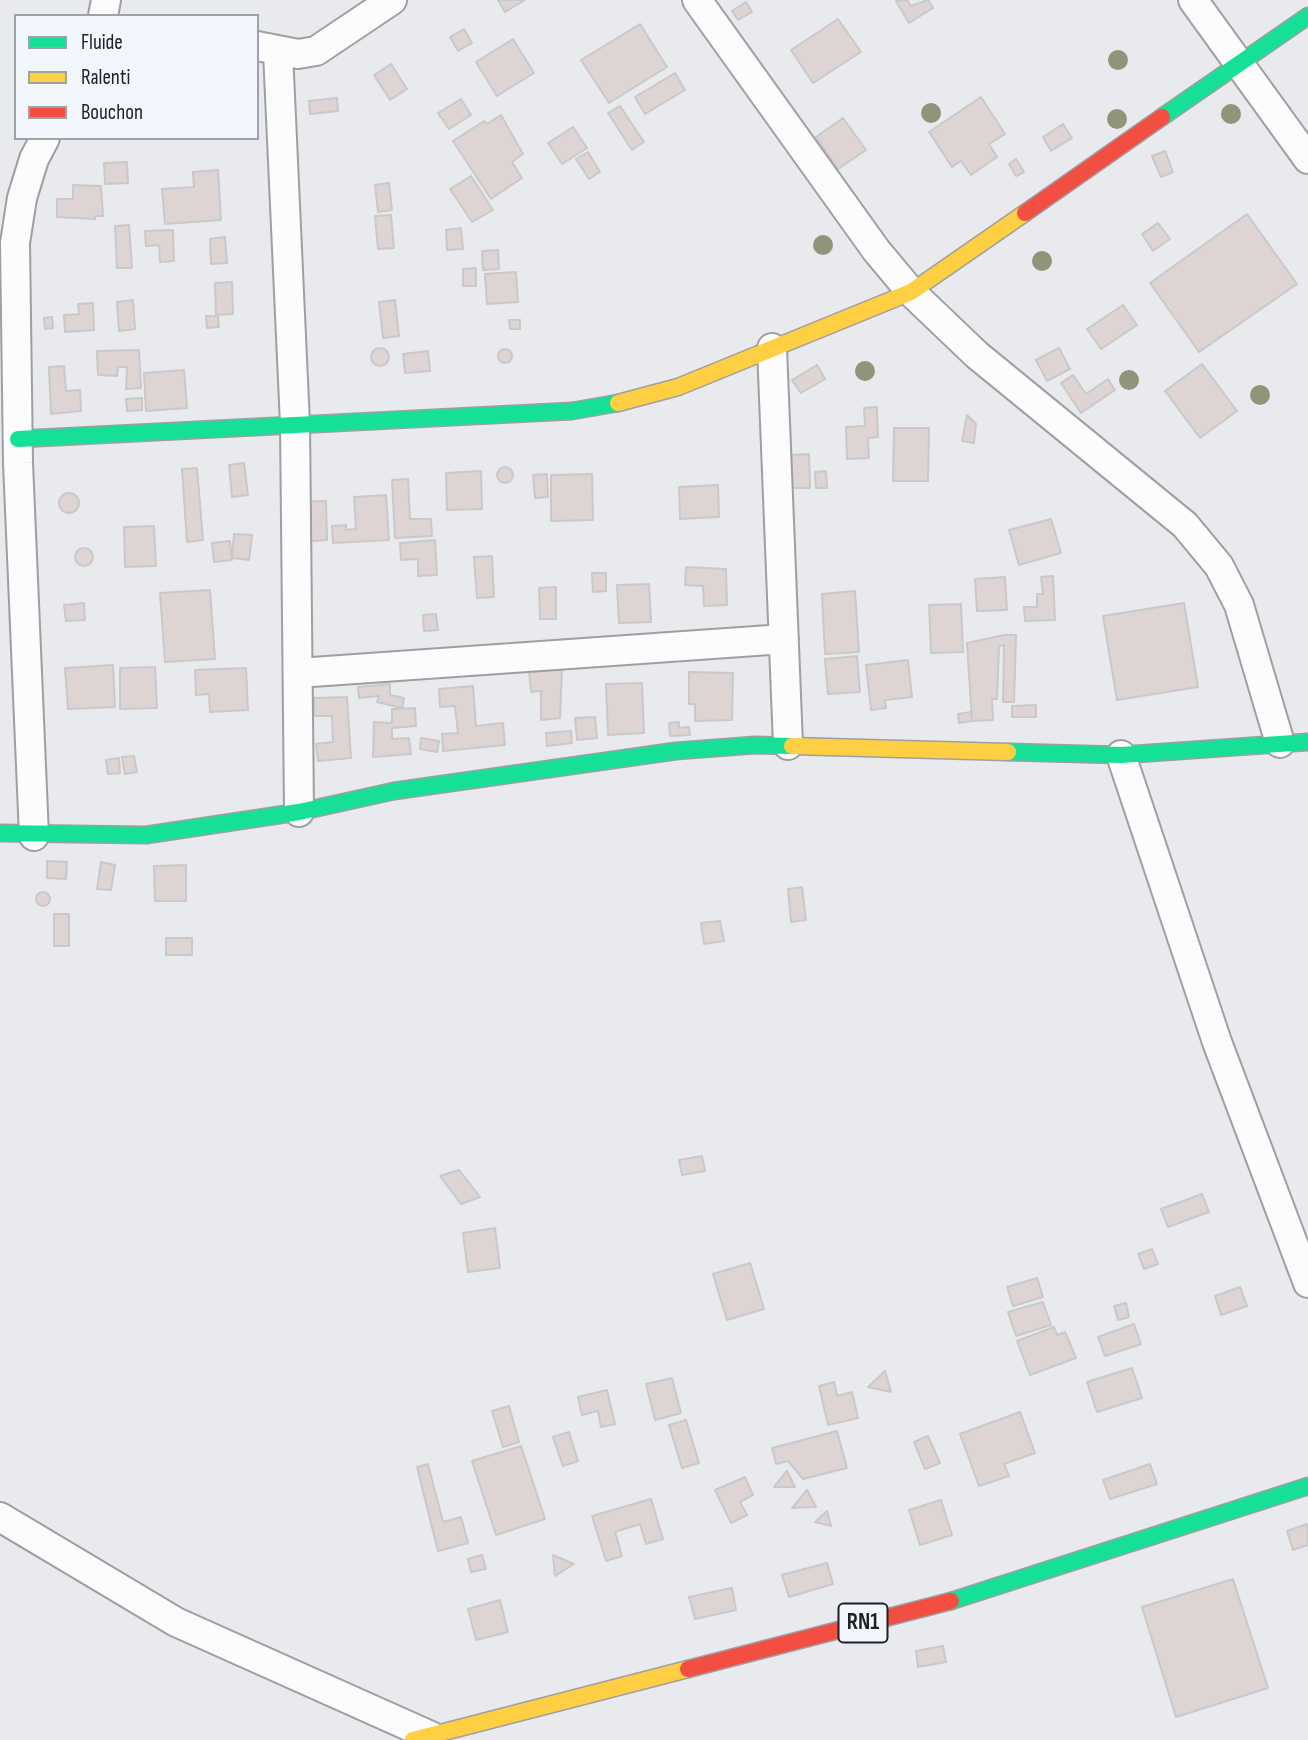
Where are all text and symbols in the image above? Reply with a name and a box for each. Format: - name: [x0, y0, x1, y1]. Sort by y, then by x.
- legend: [14, 14, 259, 140]
- text: Fluide: [81, 30, 123, 55]
- text: Ralenti: [81, 65, 130, 90]
- text: Bouchon: [81, 100, 143, 125]
- road number: RN1: [838, 1604, 888, 1642]

